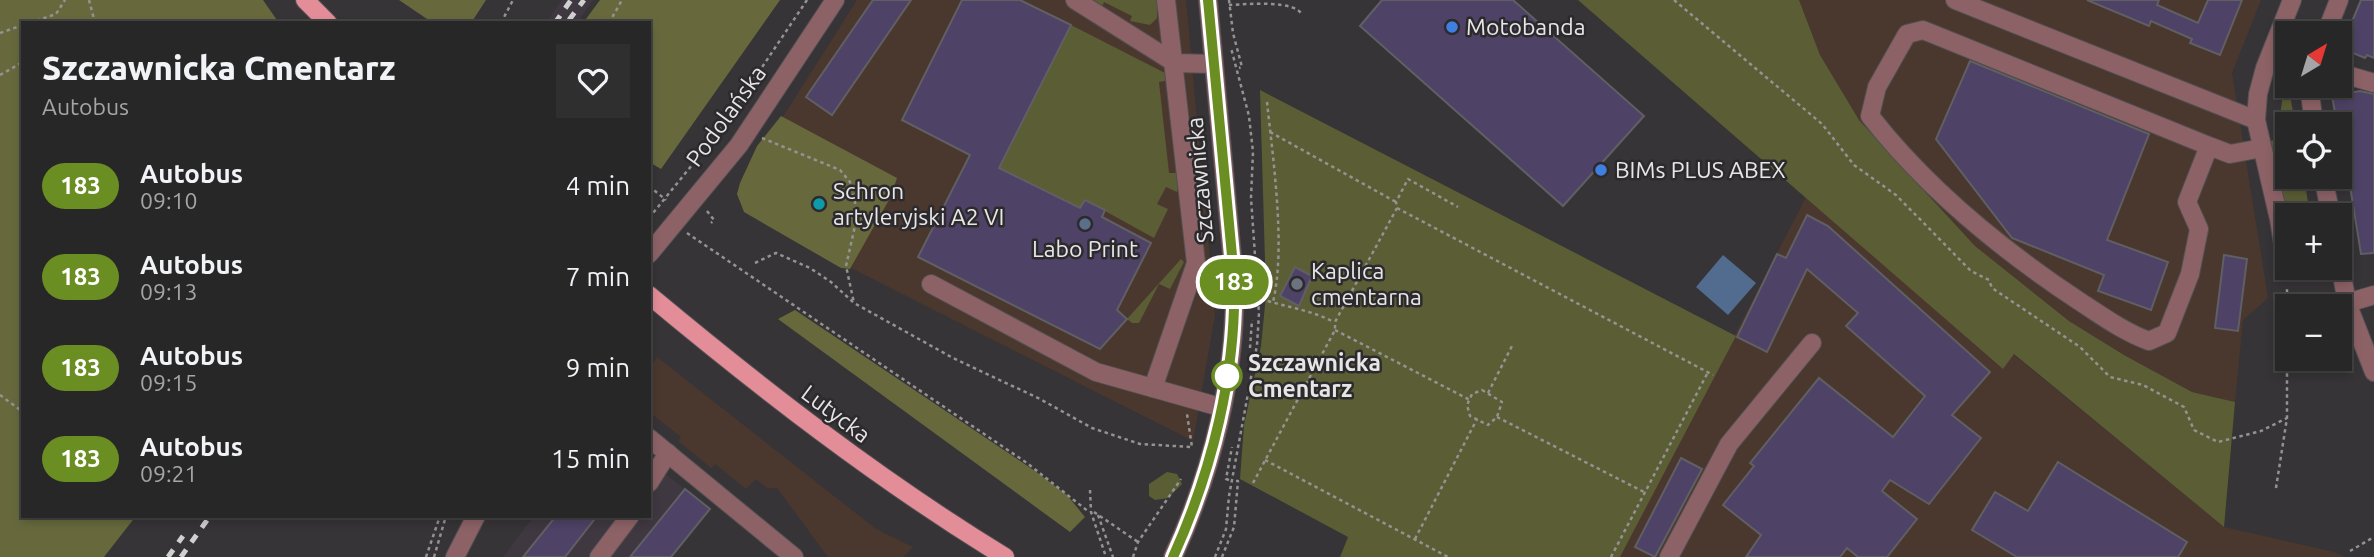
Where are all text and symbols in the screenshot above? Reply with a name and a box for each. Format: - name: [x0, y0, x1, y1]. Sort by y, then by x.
- place label: Motobanda: [1466, 14, 1586, 39]
- marker: Motobanda: [1444, 19, 1460, 35]
- north arrow: [2275, 21, 2352, 98]
- map controls: [2275, 21, 2352, 371]
- button: heart: [556, 44, 630, 118]
- text: Szczawnicka Cmentarz: [42, 49, 395, 86]
- street label: Podolańska: [681, 61, 770, 171]
- text: Autobus: [42, 94, 129, 119]
- button: locate: [2275, 112, 2352, 189]
- street label: Szczawnicka: [1182, 116, 1217, 244]
- place label: BIMs PLUS ABEX: [1615, 157, 1786, 182]
- text: Autobus: [140, 159, 243, 188]
- marker: BIMs PLUS ABEX: [1593, 162, 1609, 178]
- text: 4 min: [566, 171, 630, 200]
- text: 183: [60, 172, 101, 199]
- place label: Schron artyleryjski A2 VI: [833, 178, 1004, 229]
- text: 09:10: [140, 188, 198, 213]
- marker: Schron artyleryjski A2 VI: [811, 196, 827, 212]
- button: +: [2275, 203, 2352, 280]
- marker: Labo Print: [1077, 216, 1093, 232]
- place label: Labo Print: [1032, 236, 1138, 261]
- text: Autobus: [140, 250, 243, 279]
- place label: Kaplica cmentarna: [1311, 258, 1422, 309]
- line badge: 183: [1194, 259, 1274, 305]
- text: 7 min: [566, 262, 630, 291]
- text: 183: [60, 263, 101, 290]
- text: 183: [1214, 268, 1254, 295]
- marker: Kaplica cmentarna: [1289, 276, 1305, 292]
- text: 09:13: [140, 279, 198, 304]
- button: −: [2275, 294, 2352, 371]
- text: Autobus: [140, 341, 243, 370]
- place label: Szczawnicka Cmentarz: [1248, 350, 1381, 401]
- text: 9 min: [566, 353, 630, 382]
- text: 183: [60, 354, 101, 381]
- marker: Szczawnicka Cmentarz: [1212, 361, 1242, 391]
- text: 09:15: [140, 370, 198, 395]
- street label: Lutycka: [797, 380, 875, 447]
- text: Autobus: [140, 432, 243, 461]
- text: 15 min: [551, 444, 630, 473]
- text: 183: [60, 445, 101, 472]
- text: 09:21: [140, 461, 198, 486]

